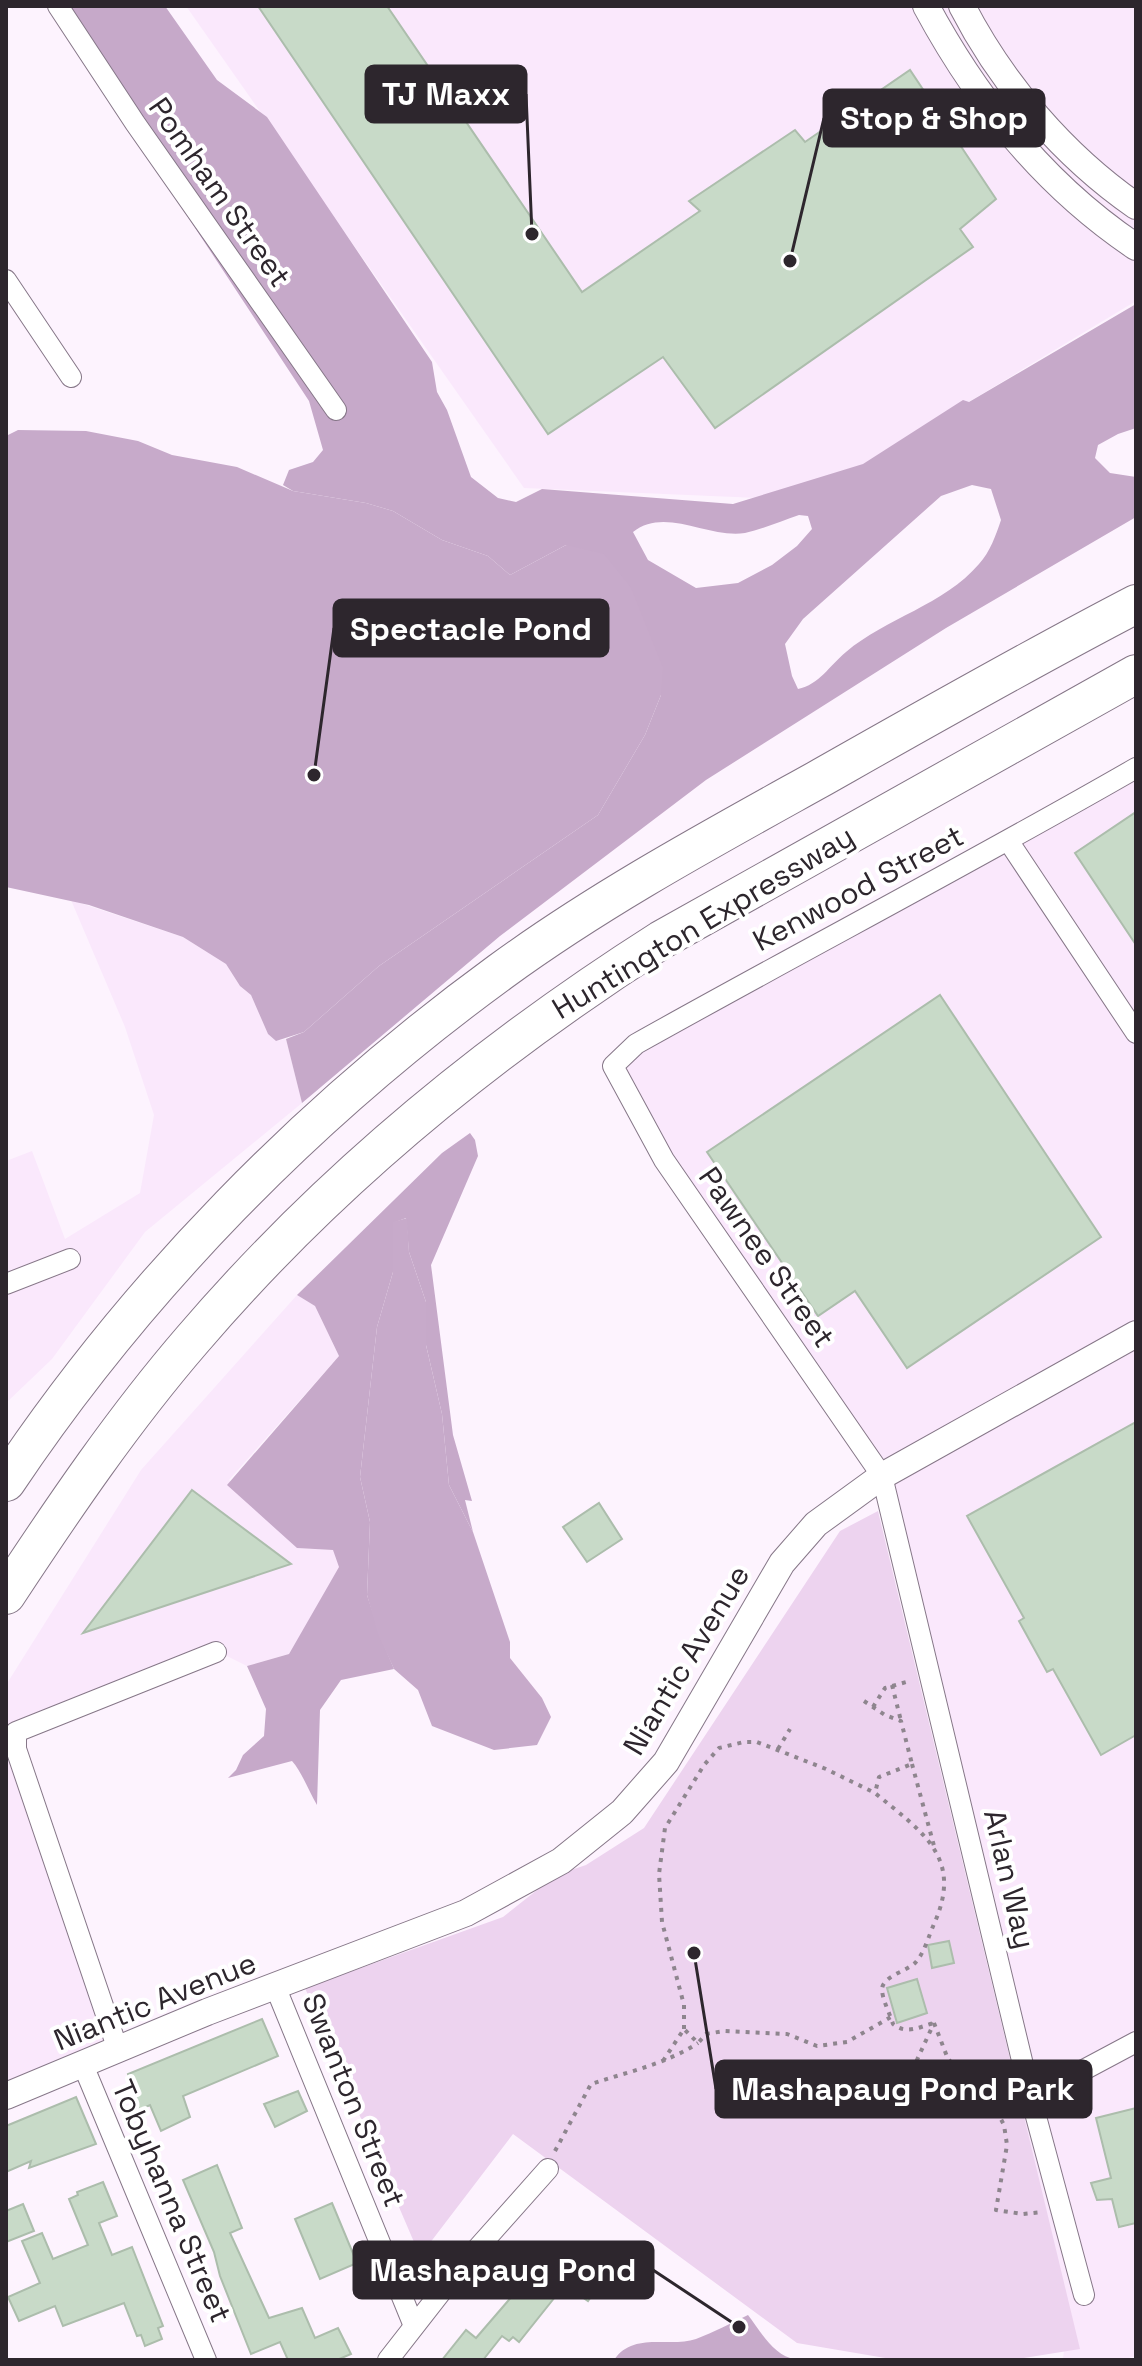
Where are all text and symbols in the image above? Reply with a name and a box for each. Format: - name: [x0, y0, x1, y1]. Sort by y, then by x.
- callout: TJ Maxx: [366, 66, 526, 122]
- text: TJ Maxx: [382, 74, 510, 114]
- street label: Pomham Street: [140, 90, 300, 294]
- callout: Stop & Shop: [824, 90, 1044, 146]
- text: Stop & Shop: [840, 98, 1028, 138]
- callout: Spectacle Pond: [334, 600, 608, 656]
- text: Spectacle Pond: [350, 609, 592, 649]
- street label: Huntington Expressway: [545, 816, 861, 1028]
- street label: Kenwood Street: [746, 816, 970, 960]
- street label: Pawnee Street: [690, 1159, 844, 1355]
- street label: Niantic Avenue: [614, 1558, 758, 1762]
- street label: Arlan Way: [975, 1805, 1045, 1953]
- street label: Niantic Avenue: [48, 1943, 262, 2059]
- street label: Swanton Street: [293, 1987, 415, 2213]
- callout: Mashapaug Pond Park: [716, 2061, 1091, 2117]
- text: Mashapaug Pond Park: [731, 2069, 1075, 2109]
- street label: Tobyhanna Street: [103, 2074, 241, 2328]
- callout: Mashapaug Pond: [354, 2242, 653, 2298]
- text: Mashapaug Pond: [370, 2250, 636, 2290]

